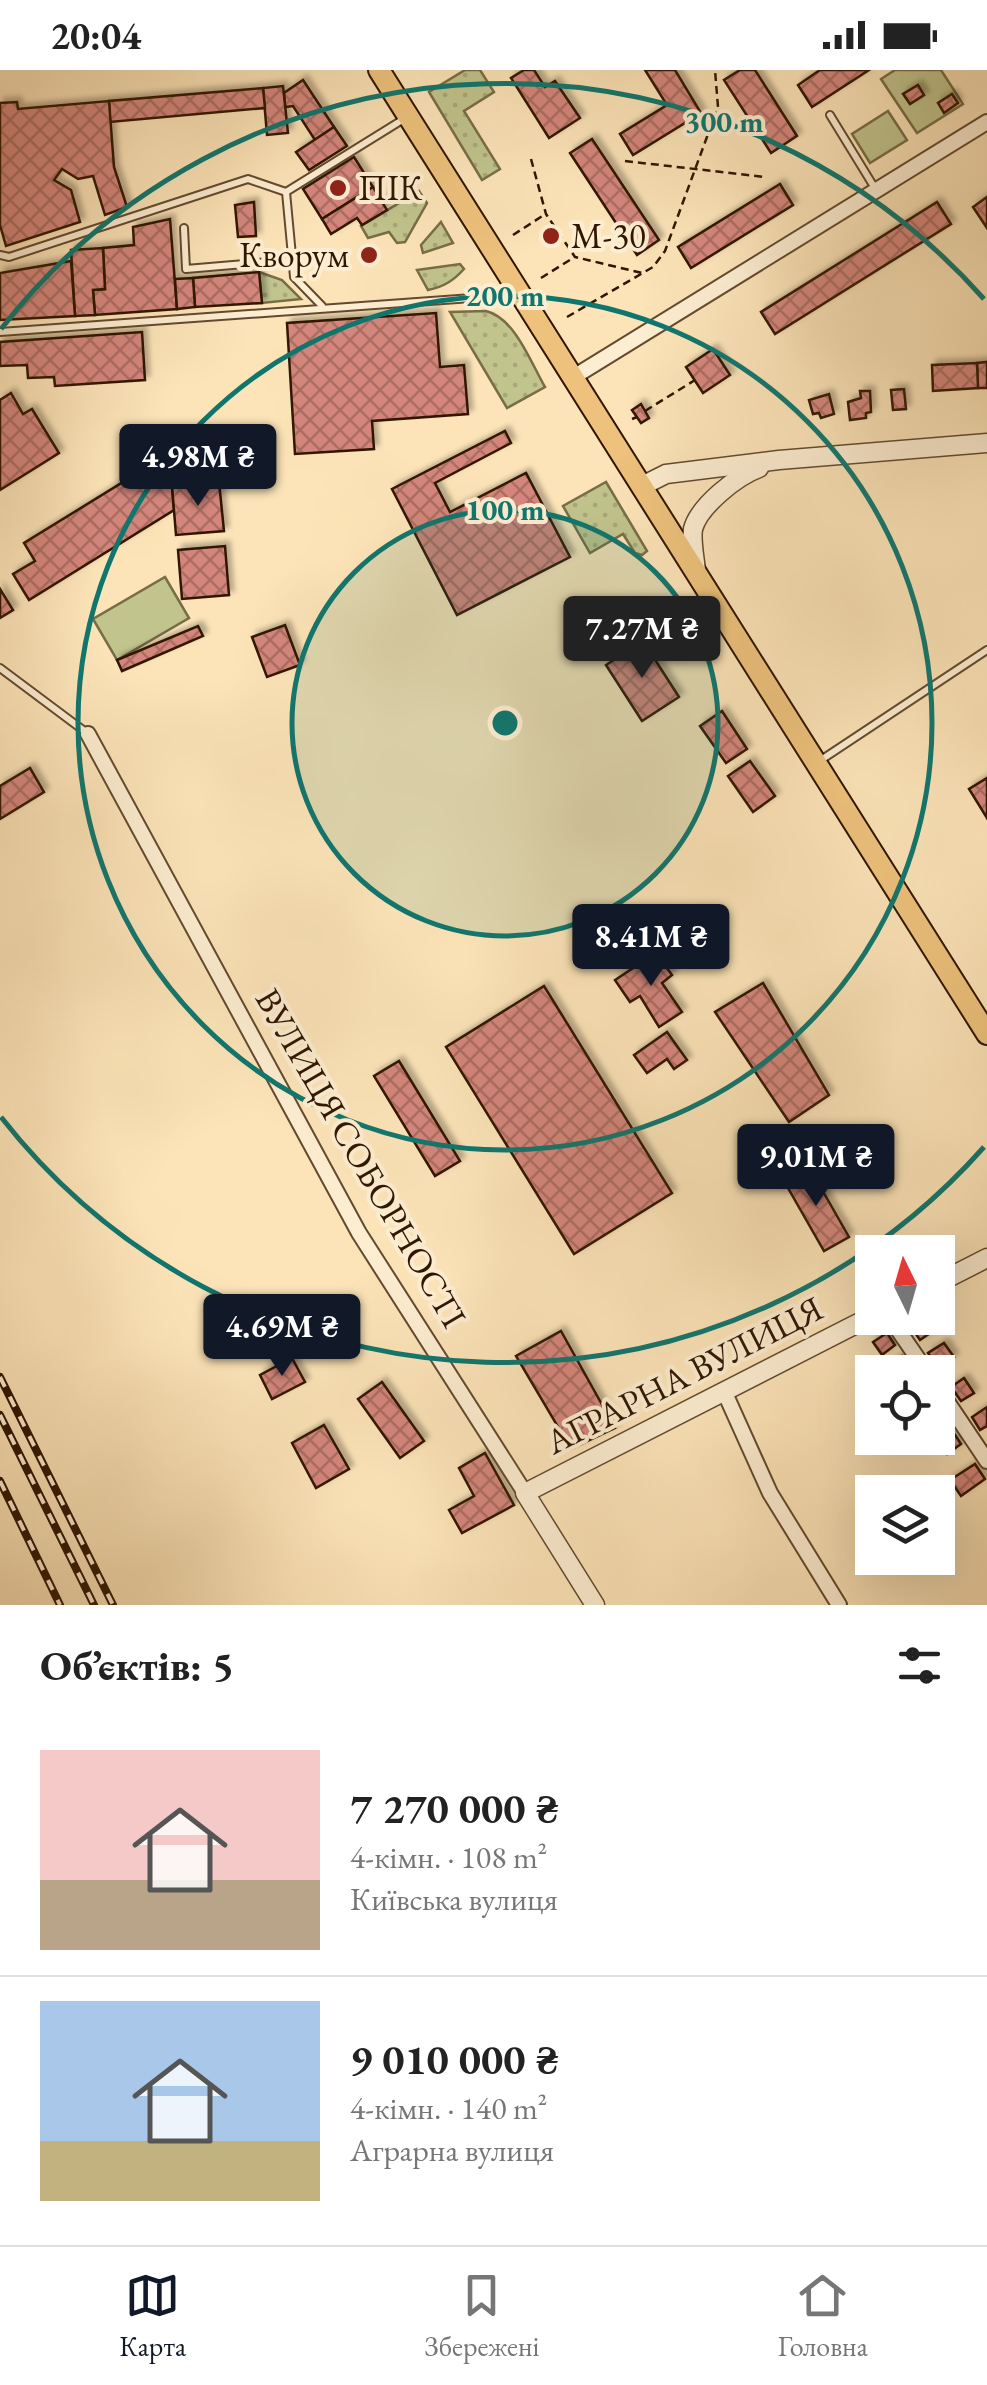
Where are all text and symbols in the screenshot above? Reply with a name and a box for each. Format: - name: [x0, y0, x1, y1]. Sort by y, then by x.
- text: 20:04: [50, 11, 141, 60]
- text: 300 m: [685, 102, 763, 141]
- place label: ПІК: [358, 165, 423, 210]
- marker: ПІК: [327, 177, 349, 199]
- place label: М-30: [571, 213, 646, 258]
- marker: М-30: [540, 225, 562, 247]
- place label: Кворум: [239, 232, 349, 278]
- marker: Кворум: [358, 244, 380, 266]
- text: 200 m: [466, 276, 544, 315]
- pin: 4.98M ₴: [106, 424, 290, 509]
- text: 4.98M ₴: [141, 435, 255, 477]
- text: 100 m: [466, 490, 544, 529]
- pin: 7.27M ₴: [550, 596, 734, 681]
- text: 7.27M ₴: [585, 607, 699, 649]
- centre of rings: [487, 705, 523, 741]
- pin: 8.41M ₴: [559, 904, 743, 989]
- text: 8.41M ₴: [594, 915, 708, 957]
- street label: ВУЛИЦЯ СОБОРНОСТІ: [246, 980, 477, 1335]
- pin: 9.01M ₴: [724, 1124, 908, 1209]
- text: 9.01M ₴: [759, 1135, 873, 1177]
- north arrow: [855, 1235, 955, 1335]
- map controls: [855, 1235, 955, 1575]
- street label: АГРАРНА ВУЛИЦЯ: [537, 1285, 830, 1464]
- pin: 4.69M ₴: [190, 1294, 374, 1379]
- text: 4.69M ₴: [225, 1305, 339, 1347]
- button: locate: [855, 1355, 955, 1455]
- button: layers: [855, 1475, 955, 1575]
- text: Об’єктів: 5: [40, 1638, 234, 1693]
- icon: filters: [892, 1638, 947, 1693]
- text: 7 270 000 ₴: [350, 1781, 559, 1836]
- icon: home: [120, 1790, 240, 1910]
- text: 4-кімн. · 108 m²: [350, 1836, 547, 1878]
- text: Київська вулиця: [350, 1878, 558, 1920]
- text: 9 010 000 ₴: [350, 2032, 559, 2087]
- icon: home: [120, 2041, 240, 2161]
- text: 4-кімн. · 140 m²: [350, 2087, 547, 2129]
- text: Аграрна вулиця: [350, 2129, 554, 2171]
- tab: Карта: [119, 2268, 186, 2364]
- tab: Збережені: [424, 2268, 539, 2364]
- tab: Головна: [778, 2268, 868, 2364]

